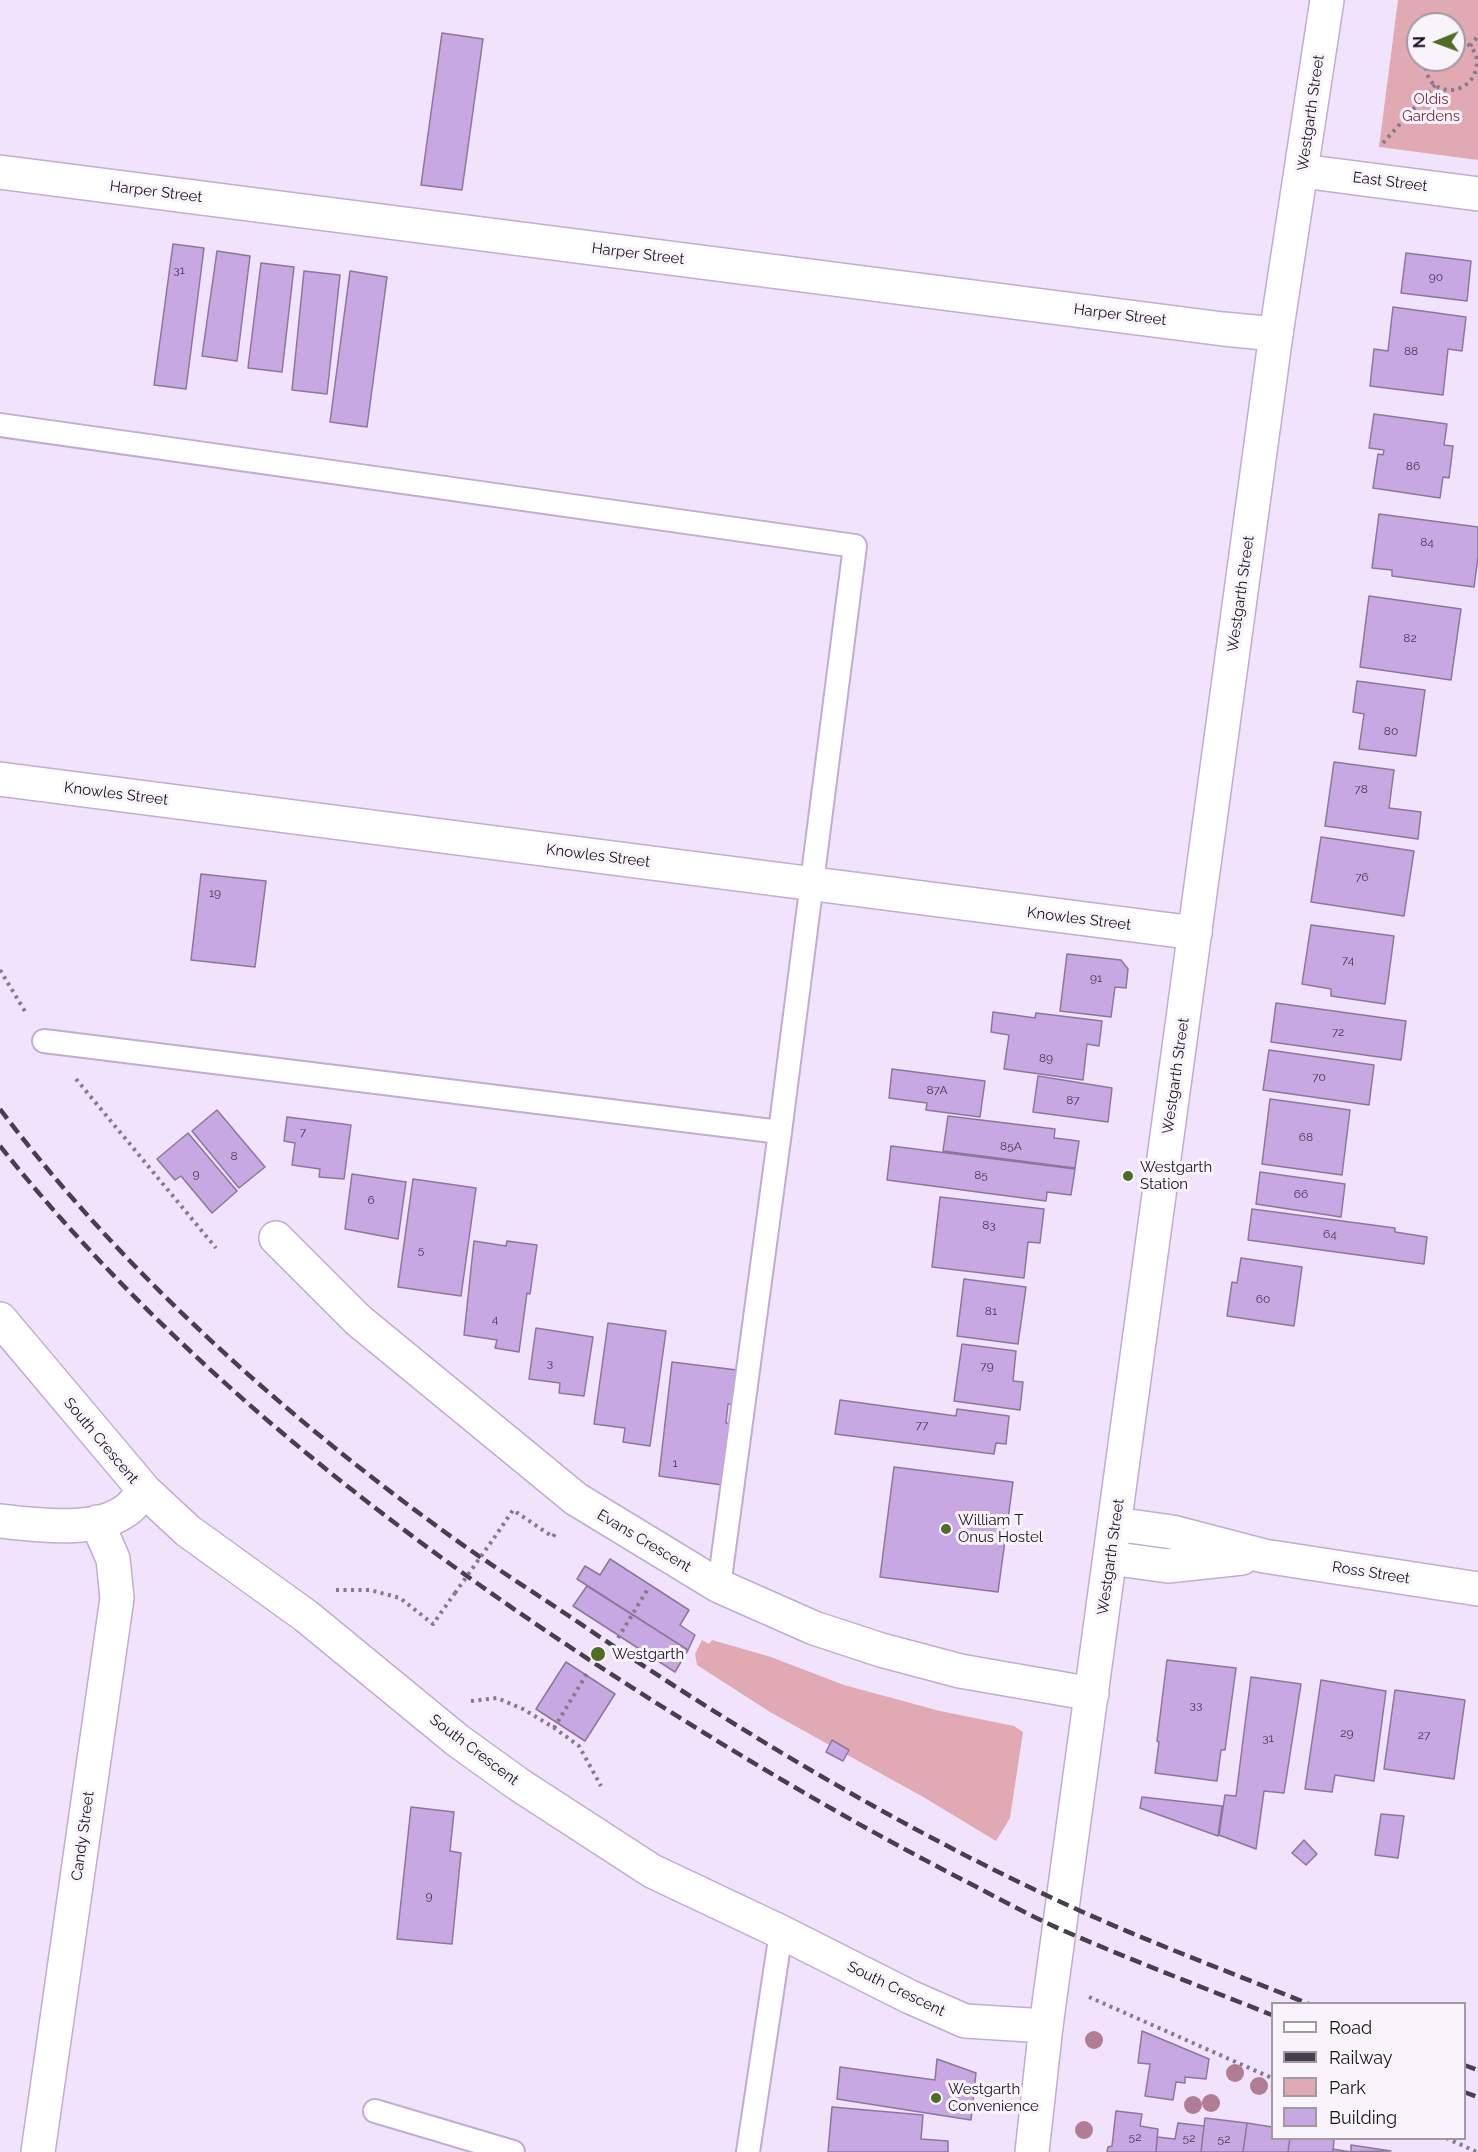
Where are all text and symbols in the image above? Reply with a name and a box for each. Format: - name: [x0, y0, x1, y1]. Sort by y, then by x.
- north arrow: [1406, 12, 1466, 72]
- text: N: [1410, 36, 1429, 49]
- street label: Westgarth Street: [1294, 54, 1328, 172]
- park label: Oldis Gardens: [1402, 90, 1460, 125]
- street label: East Street: [1352, 169, 1428, 195]
- street label: Harper Street: [109, 177, 203, 207]
- street label: Harper Street: [591, 239, 685, 269]
- house number: 31: [173, 263, 185, 277]
- house number: 90: [1429, 270, 1443, 284]
- street label: Harper Street: [1073, 300, 1167, 330]
- house number: 88: [1404, 344, 1418, 358]
- house number: 86: [1406, 459, 1420, 473]
- street label: Westgarth Street: [1224, 535, 1258, 653]
- house number: 84: [1420, 535, 1434, 549]
- house number: 82: [1403, 631, 1417, 645]
- house number: 80: [1384, 724, 1398, 738]
- street label: Knowles Street: [63, 779, 169, 809]
- house number: 78: [1354, 782, 1368, 796]
- street label: Knowles Street: [545, 841, 651, 871]
- house number: 76: [1355, 870, 1369, 884]
- house number: 19: [209, 886, 221, 900]
- street label: Knowles Street: [1026, 904, 1132, 934]
- house number: 74: [1342, 953, 1354, 967]
- house number: 91: [1090, 971, 1102, 985]
- street label: Westgarth Street: [1159, 1017, 1193, 1135]
- house number: 72: [1332, 1025, 1344, 1039]
- house number: 89: [1039, 1051, 1053, 1065]
- house number: 70: [1312, 1070, 1326, 1084]
- house number: 87A: [926, 1083, 948, 1097]
- house number: 87: [1066, 1093, 1080, 1107]
- house number: 7: [300, 1125, 306, 1139]
- house number: 68: [1299, 1130, 1313, 1144]
- house number: 85A: [1000, 1139, 1022, 1153]
- house number: 8: [230, 1149, 238, 1163]
- place label: Westgarth Station: [1140, 1158, 1212, 1193]
- house number: 9: [192, 1167, 200, 1181]
- house number: 85: [974, 1168, 988, 1182]
- marker: Westgarth Station: [1121, 1169, 1135, 1183]
- house number: 66: [1294, 1187, 1308, 1201]
- house number: 6: [367, 1193, 375, 1207]
- house number: 83: [982, 1218, 996, 1232]
- house number: 64: [1323, 1227, 1337, 1241]
- house number: 5: [418, 1243, 424, 1257]
- house number: 60: [1256, 1292, 1270, 1306]
- house number: 81: [985, 1304, 997, 1318]
- house number: 4: [492, 1312, 498, 1326]
- house number: 3: [547, 1356, 553, 1370]
- house number: 79: [980, 1359, 994, 1373]
- street label: South Crescent: [60, 1394, 142, 1488]
- house number: 77: [916, 1418, 928, 1432]
- house number: 1: [672, 1456, 678, 1470]
- street label: Westgarth Street: [1094, 1498, 1128, 1616]
- street label: Evans Crescent: [594, 1506, 694, 1576]
- place label: William T Onus Hostel: [958, 1511, 1043, 1546]
- marker: William T Onus Hostel: [939, 1522, 953, 1536]
- street label: Ross Street: [1331, 1558, 1411, 1588]
- marker: Westgarth: [589, 1645, 607, 1663]
- place label: Westgarth: [612, 1645, 684, 1663]
- house number: 33: [1190, 1698, 1202, 1712]
- street label: South Crescent: [426, 1711, 522, 1789]
- house number: 29: [1340, 1726, 1354, 1740]
- house number: 27: [1418, 1728, 1430, 1742]
- house number: 31: [1262, 1731, 1274, 1745]
- street label: Candy Street: [68, 1790, 98, 1882]
- house number: 9: [425, 1889, 433, 1903]
- street label: South Crescent: [844, 1958, 948, 2020]
- legend: [1271, 2002, 1466, 2140]
- text: Road: [1329, 2017, 1372, 2038]
- text: Railway: [1329, 2047, 1393, 2068]
- text: Park: [1329, 2077, 1366, 2098]
- place label: Westgarth Convenience: [948, 2080, 1039, 2115]
- marker: Westgarth Convenience: [929, 2091, 943, 2105]
- text: Building: [1329, 2107, 1397, 2128]
- house number: 52: [1129, 2130, 1141, 2144]
- house number: 52: [1183, 2131, 1195, 2145]
- house number: 52: [1218, 2132, 1230, 2146]

